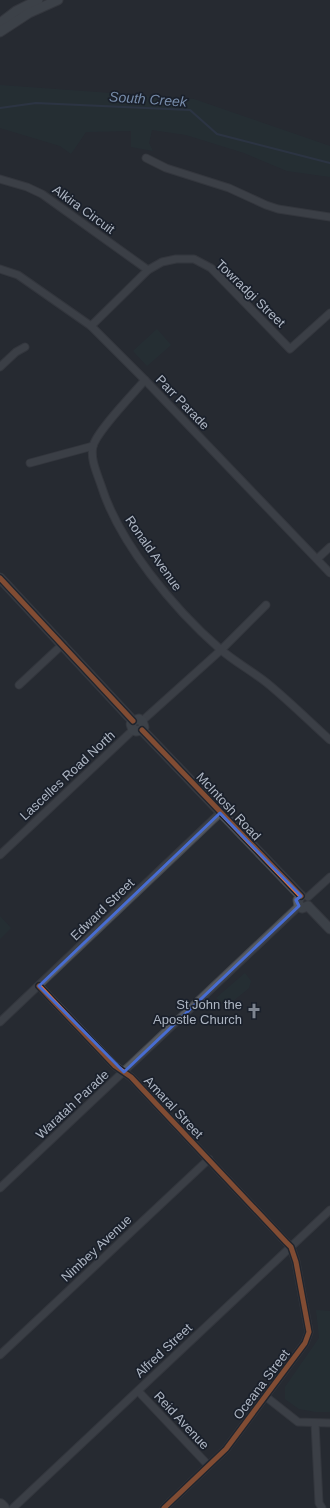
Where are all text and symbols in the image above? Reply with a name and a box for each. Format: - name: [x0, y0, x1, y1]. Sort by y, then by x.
- water label: South Creek: [109, 88, 188, 110]
- street label: Alkira Circuit: [50, 182, 118, 237]
- street label: Towradgi Street: [213, 257, 289, 330]
- street label: Parr Parade: [153, 372, 212, 433]
- street label: Ronald Avenue: [122, 513, 185, 594]
- street label: Lascelles Road North: [17, 727, 118, 823]
- street label: McIntosh Road: [193, 769, 264, 843]
- street label: Edward Street: [68, 875, 137, 943]
- place label: St John the Apostle Church: [153, 997, 242, 1027]
- church icon: St John the Apostle Church: [245, 1002, 263, 1020]
- street label: Waratah Parade: [33, 1067, 112, 1142]
- street label: Amaral Street: [141, 1073, 206, 1142]
- street label: Nimbey Avenue: [58, 1212, 135, 1285]
- street label: Alfred Street: [132, 1320, 195, 1380]
- street label: Oceana Street: [230, 1346, 293, 1422]
- street label: Reid Avenue: [151, 1388, 212, 1452]

